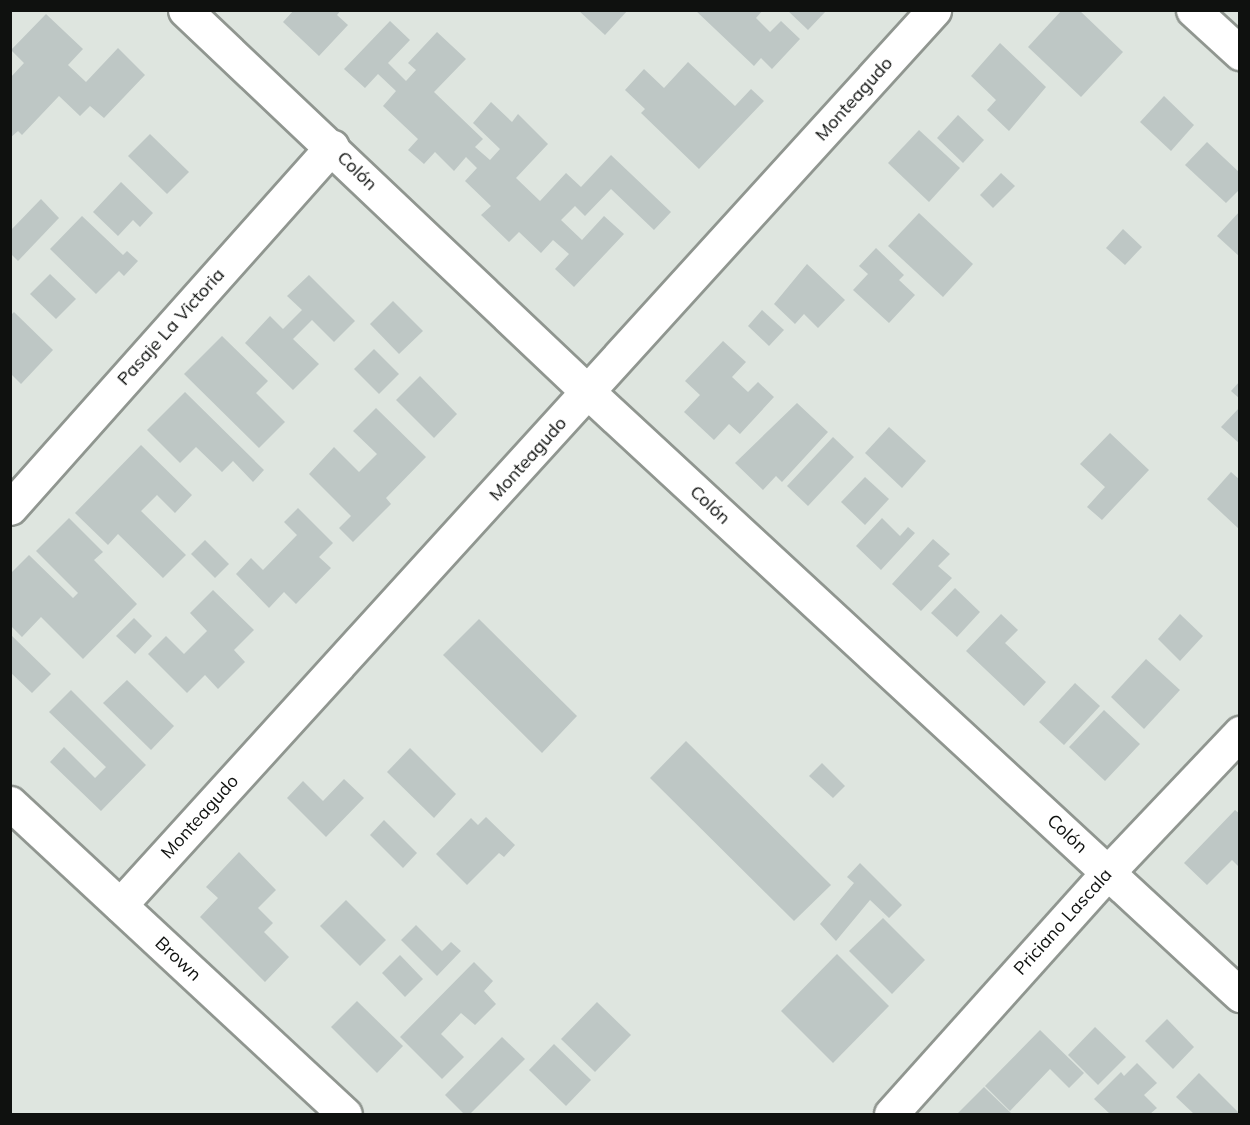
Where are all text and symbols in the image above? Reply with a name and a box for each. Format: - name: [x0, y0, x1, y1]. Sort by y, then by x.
- street label: Monteagudo: [811, 53, 897, 145]
- street label: Colón: [333, 147, 381, 195]
- street label: Pasaje La Victoria: [113, 264, 229, 390]
- street label: Monteagudo: [485, 413, 571, 505]
- street label: Colón: [685, 481, 735, 529]
- street label: Monteagudo: [157, 771, 243, 863]
- street label: Colón: [1042, 810, 1092, 858]
- street label: Priciano Lascala: [1009, 864, 1117, 980]
- street label: Brown: [151, 932, 205, 986]

